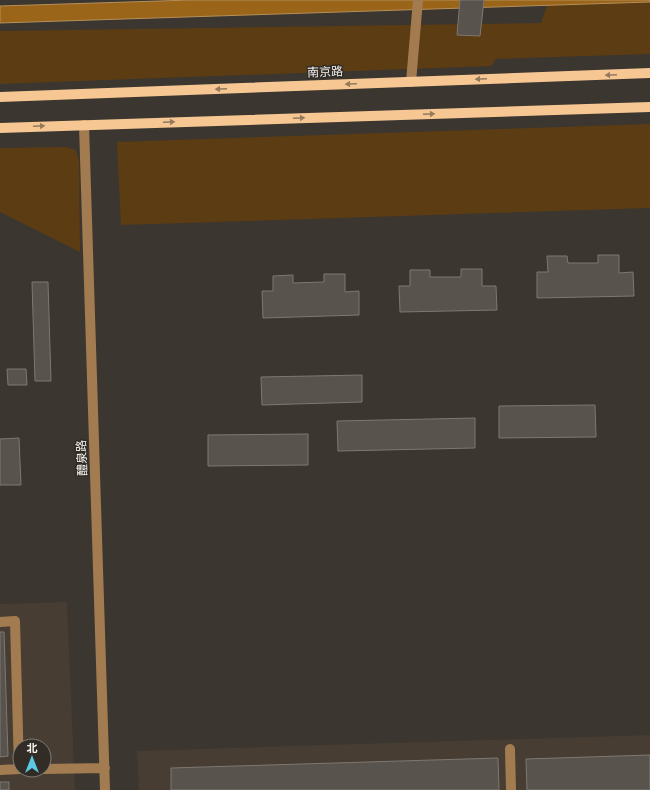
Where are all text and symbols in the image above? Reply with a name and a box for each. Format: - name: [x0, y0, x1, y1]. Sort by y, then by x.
- street label: 南京路: [307, 64, 343, 80]
- one-way arrow: [605, 71, 617, 78]
- one-way arrow: [474, 76, 487, 82]
- one-way arrow: [344, 81, 357, 87]
- one-way arrow: [215, 85, 227, 92]
- one-way arrow: [423, 110, 435, 117]
- one-way arrow: [293, 114, 305, 121]
- one-way arrow: [163, 119, 176, 125]
- one-way arrow: [33, 123, 46, 129]
- street label: 醴泉路: [74, 440, 90, 476]
- north arrow: [12, 738, 52, 778]
- text: 北: [27, 742, 38, 755]

